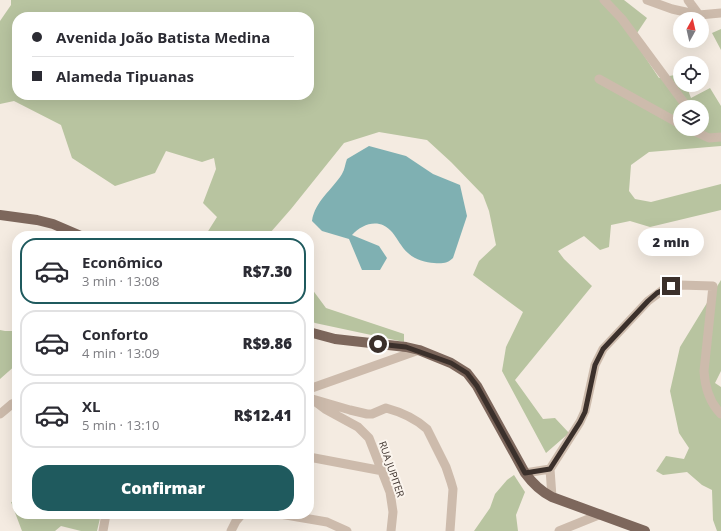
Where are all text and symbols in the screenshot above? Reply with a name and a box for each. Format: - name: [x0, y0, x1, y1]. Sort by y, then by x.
- north arrow: [673, 12, 709, 48]
- map controls: [673, 12, 709, 136]
- text: Avenida João Batista Medina: [56, 27, 270, 47]
- button: locate: [673, 56, 709, 92]
- text: Alameda Tipuanas: [56, 66, 194, 86]
- button: layers: [673, 100, 709, 136]
- callout: 2 min: [638, 228, 704, 256]
- text: 2 min: [653, 233, 689, 251]
- text: Econômico: [82, 252, 163, 272]
- icon: car: [34, 253, 70, 289]
- text: R$7.30: [242, 261, 292, 281]
- text: 3 min · 13:08: [82, 272, 159, 290]
- route end: [662, 277, 680, 295]
- text: Conforto: [82, 324, 148, 344]
- icon: car: [34, 325, 70, 361]
- text: R$9.86: [242, 333, 292, 353]
- route start: [369, 335, 387, 353]
- text: 4 min · 13:09: [82, 344, 159, 362]
- text: XL: [82, 396, 100, 416]
- icon: car: [34, 397, 70, 433]
- text: R$12.41: [234, 405, 292, 425]
- text: 5 min · 13:10: [82, 416, 159, 434]
- street label: RUA JUPITER: [376, 439, 408, 499]
- button: Confirmar: [32, 465, 294, 511]

